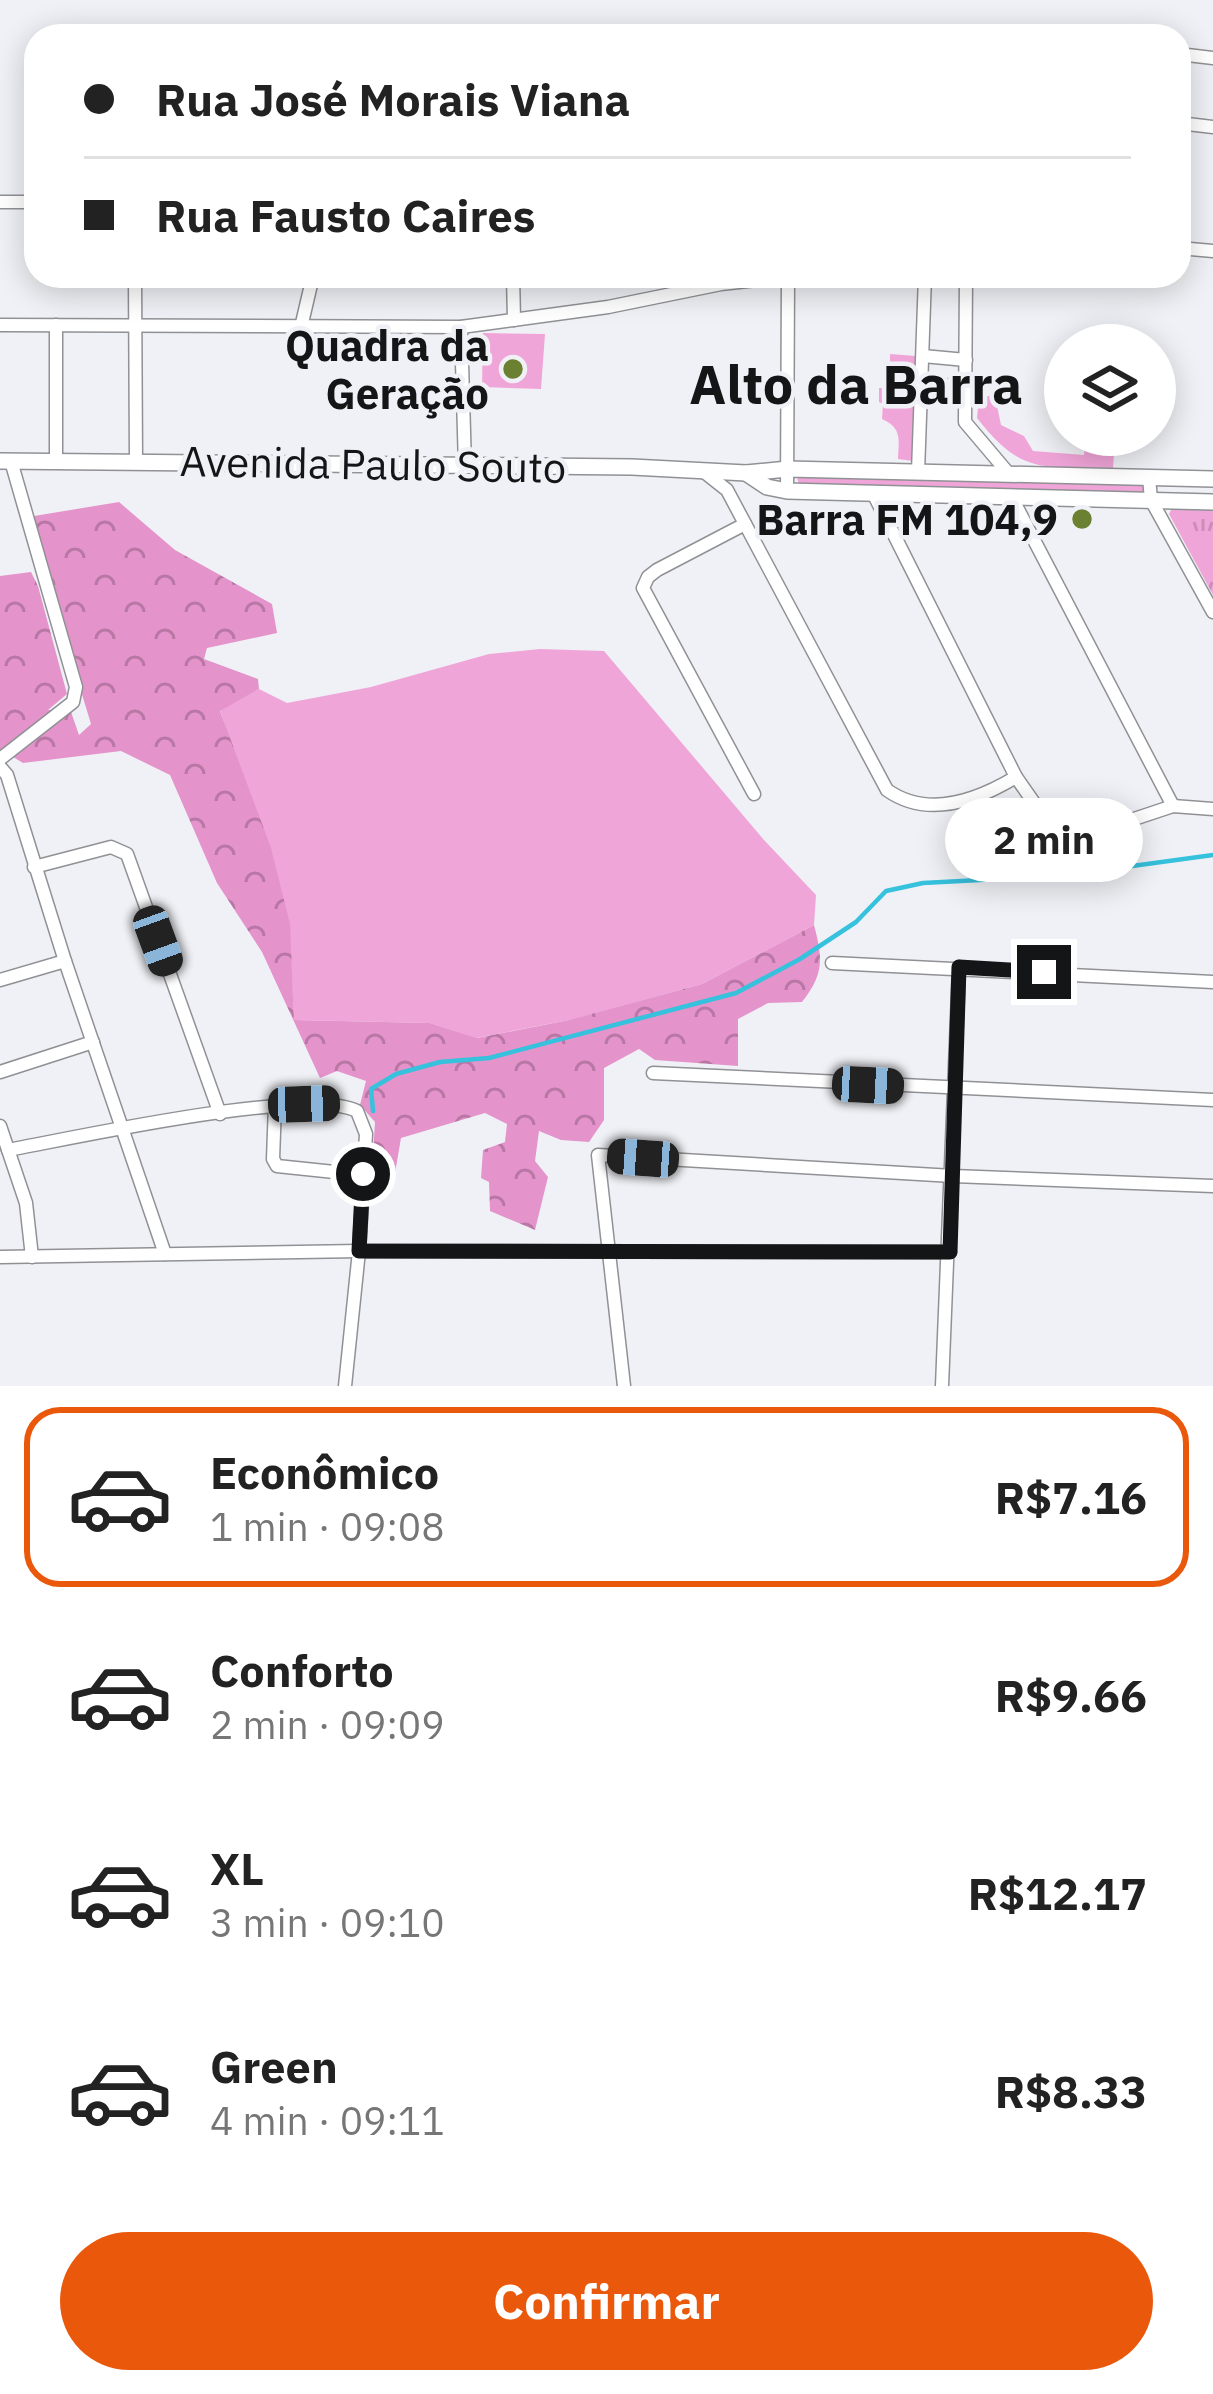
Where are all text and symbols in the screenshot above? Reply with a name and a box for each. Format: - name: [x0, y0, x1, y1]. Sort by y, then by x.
- text: Rua José Morais Viana: [156, 70, 630, 128]
- text: Rua Fausto Caires: [156, 186, 535, 244]
- place label: Quadra da Geração: [285, 318, 489, 421]
- map controls: [1044, 324, 1176, 456]
- button: layers: [1044, 324, 1176, 456]
- district label: Alto da Barra: [689, 349, 1023, 419]
- marker: Quadra da Geração: [500, 356, 526, 382]
- street label: Avenida Paulo Souto: [179, 433, 567, 495]
- place label: Barra FM 104,9: [756, 492, 1058, 547]
- marker: Barra FM 104,9: [1069, 506, 1095, 532]
- callout: 2 min: [945, 798, 1143, 882]
- text: 2 min: [993, 814, 1095, 865]
- car: [129, 901, 187, 981]
- route end: [1017, 945, 1071, 999]
- car: [831, 1065, 905, 1105]
- car: [267, 1085, 341, 1123]
- car: [606, 1138, 680, 1178]
- route start: [336, 1147, 390, 1201]
- icon: car: [66, 1443, 174, 1551]
- text: Econômico: [210, 1443, 439, 1501]
- text: R$7.16: [995, 1468, 1147, 1526]
- text: 1 min · 09:08: [210, 1501, 445, 1552]
- icon: car: [66, 1641, 174, 1749]
- text: Conforto: [210, 1641, 394, 1699]
- text: R$9.66: [995, 1666, 1147, 1724]
- text: 2 min · 09:09: [210, 1699, 445, 1750]
- icon: car: [66, 1839, 174, 1947]
- text: XL: [210, 1839, 264, 1897]
- text: R$12.17: [968, 1864, 1147, 1922]
- text: 3 min · 09:10: [210, 1897, 445, 1948]
- icon: car: [66, 2037, 174, 2145]
- text: Green: [210, 2037, 338, 2095]
- text: R$8.33: [995, 2062, 1147, 2120]
- text: 4 min · 09:11: [210, 2095, 445, 2146]
- button: Confirmar: [60, 2232, 1153, 2370]

